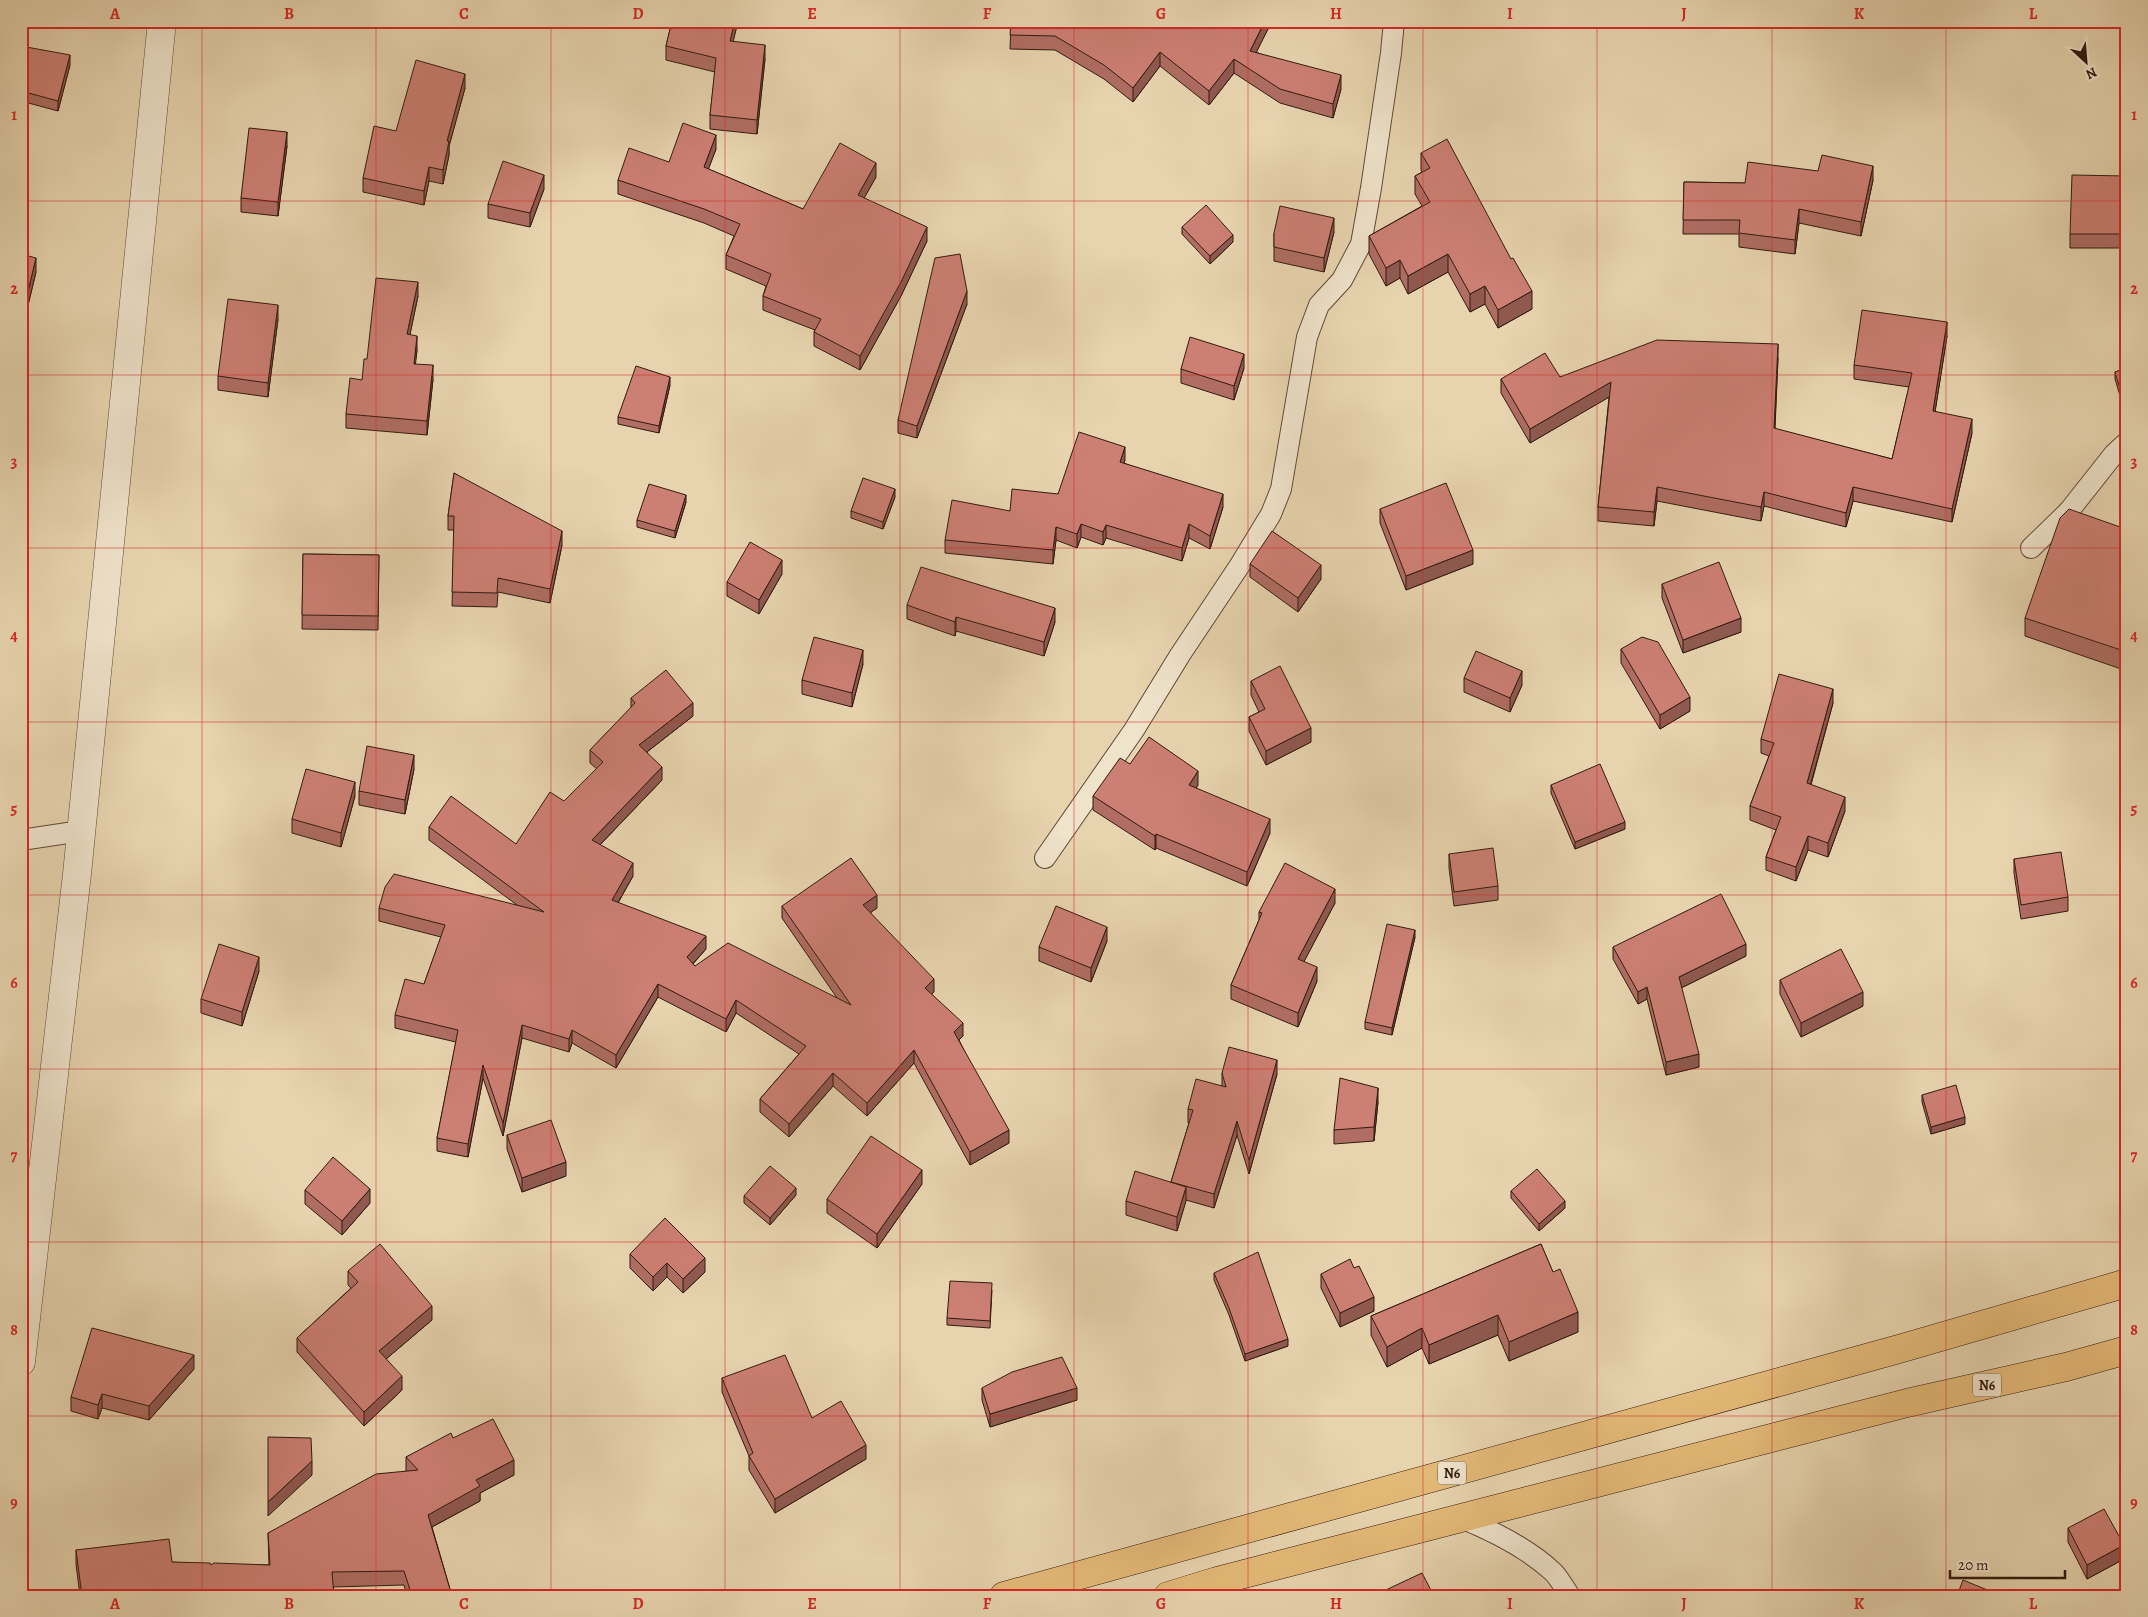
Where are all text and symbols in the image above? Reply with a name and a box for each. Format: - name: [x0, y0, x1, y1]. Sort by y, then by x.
- text: A: [109, 3, 121, 25]
- text: B: [284, 3, 294, 25]
- text: C: [459, 3, 469, 25]
- text: D: [632, 3, 644, 25]
- text: E: [807, 3, 817, 25]
- text: F: [983, 3, 992, 25]
- text: G: [1156, 3, 1166, 25]
- text: H: [1330, 3, 1342, 25]
- text: I: [1507, 3, 1513, 25]
- text: J: [1681, 3, 1687, 25]
- text: K: [1854, 3, 1865, 25]
- text: L: [2029, 3, 2038, 25]
- north arrow: [2060, 38, 2110, 88]
- text: N: [2083, 62, 2100, 84]
- text: 1: [11, 104, 17, 126]
- text: 1: [2131, 104, 2137, 126]
- text: 2: [10, 278, 18, 300]
- text: 2: [2130, 278, 2138, 300]
- text: 3: [11, 451, 18, 473]
- text: 3: [2131, 451, 2138, 473]
- text: 4: [10, 625, 18, 647]
- text: 4: [2130, 625, 2138, 647]
- text: 5: [11, 798, 18, 820]
- text: 5: [2131, 798, 2138, 820]
- text: 6: [10, 972, 18, 994]
- text: 6: [2130, 972, 2138, 994]
- text: 7: [11, 1145, 18, 1167]
- text: 7: [2131, 1145, 2138, 1167]
- text: 8: [10, 1319, 18, 1341]
- text: 8: [2130, 1319, 2138, 1341]
- road number: N6: [1973, 1374, 2001, 1396]
- road number: N6: [1438, 1462, 1466, 1485]
- text: 9: [10, 1492, 18, 1514]
- text: 9: [2130, 1492, 2138, 1514]
- scale bar: [1950, 1547, 2066, 1579]
- text: 20 m: [1958, 1555, 1989, 1575]
- text: A: [109, 1593, 121, 1615]
- text: B: [284, 1593, 294, 1615]
- text: C: [459, 1593, 469, 1615]
- text: D: [632, 1593, 644, 1615]
- text: E: [807, 1593, 817, 1615]
- text: F: [983, 1593, 992, 1615]
- text: G: [1156, 1593, 1166, 1615]
- text: H: [1330, 1593, 1342, 1615]
- text: I: [1507, 1593, 1513, 1615]
- text: J: [1681, 1593, 1687, 1615]
- text: K: [1854, 1593, 1865, 1615]
- text: L: [2029, 1593, 2038, 1615]

